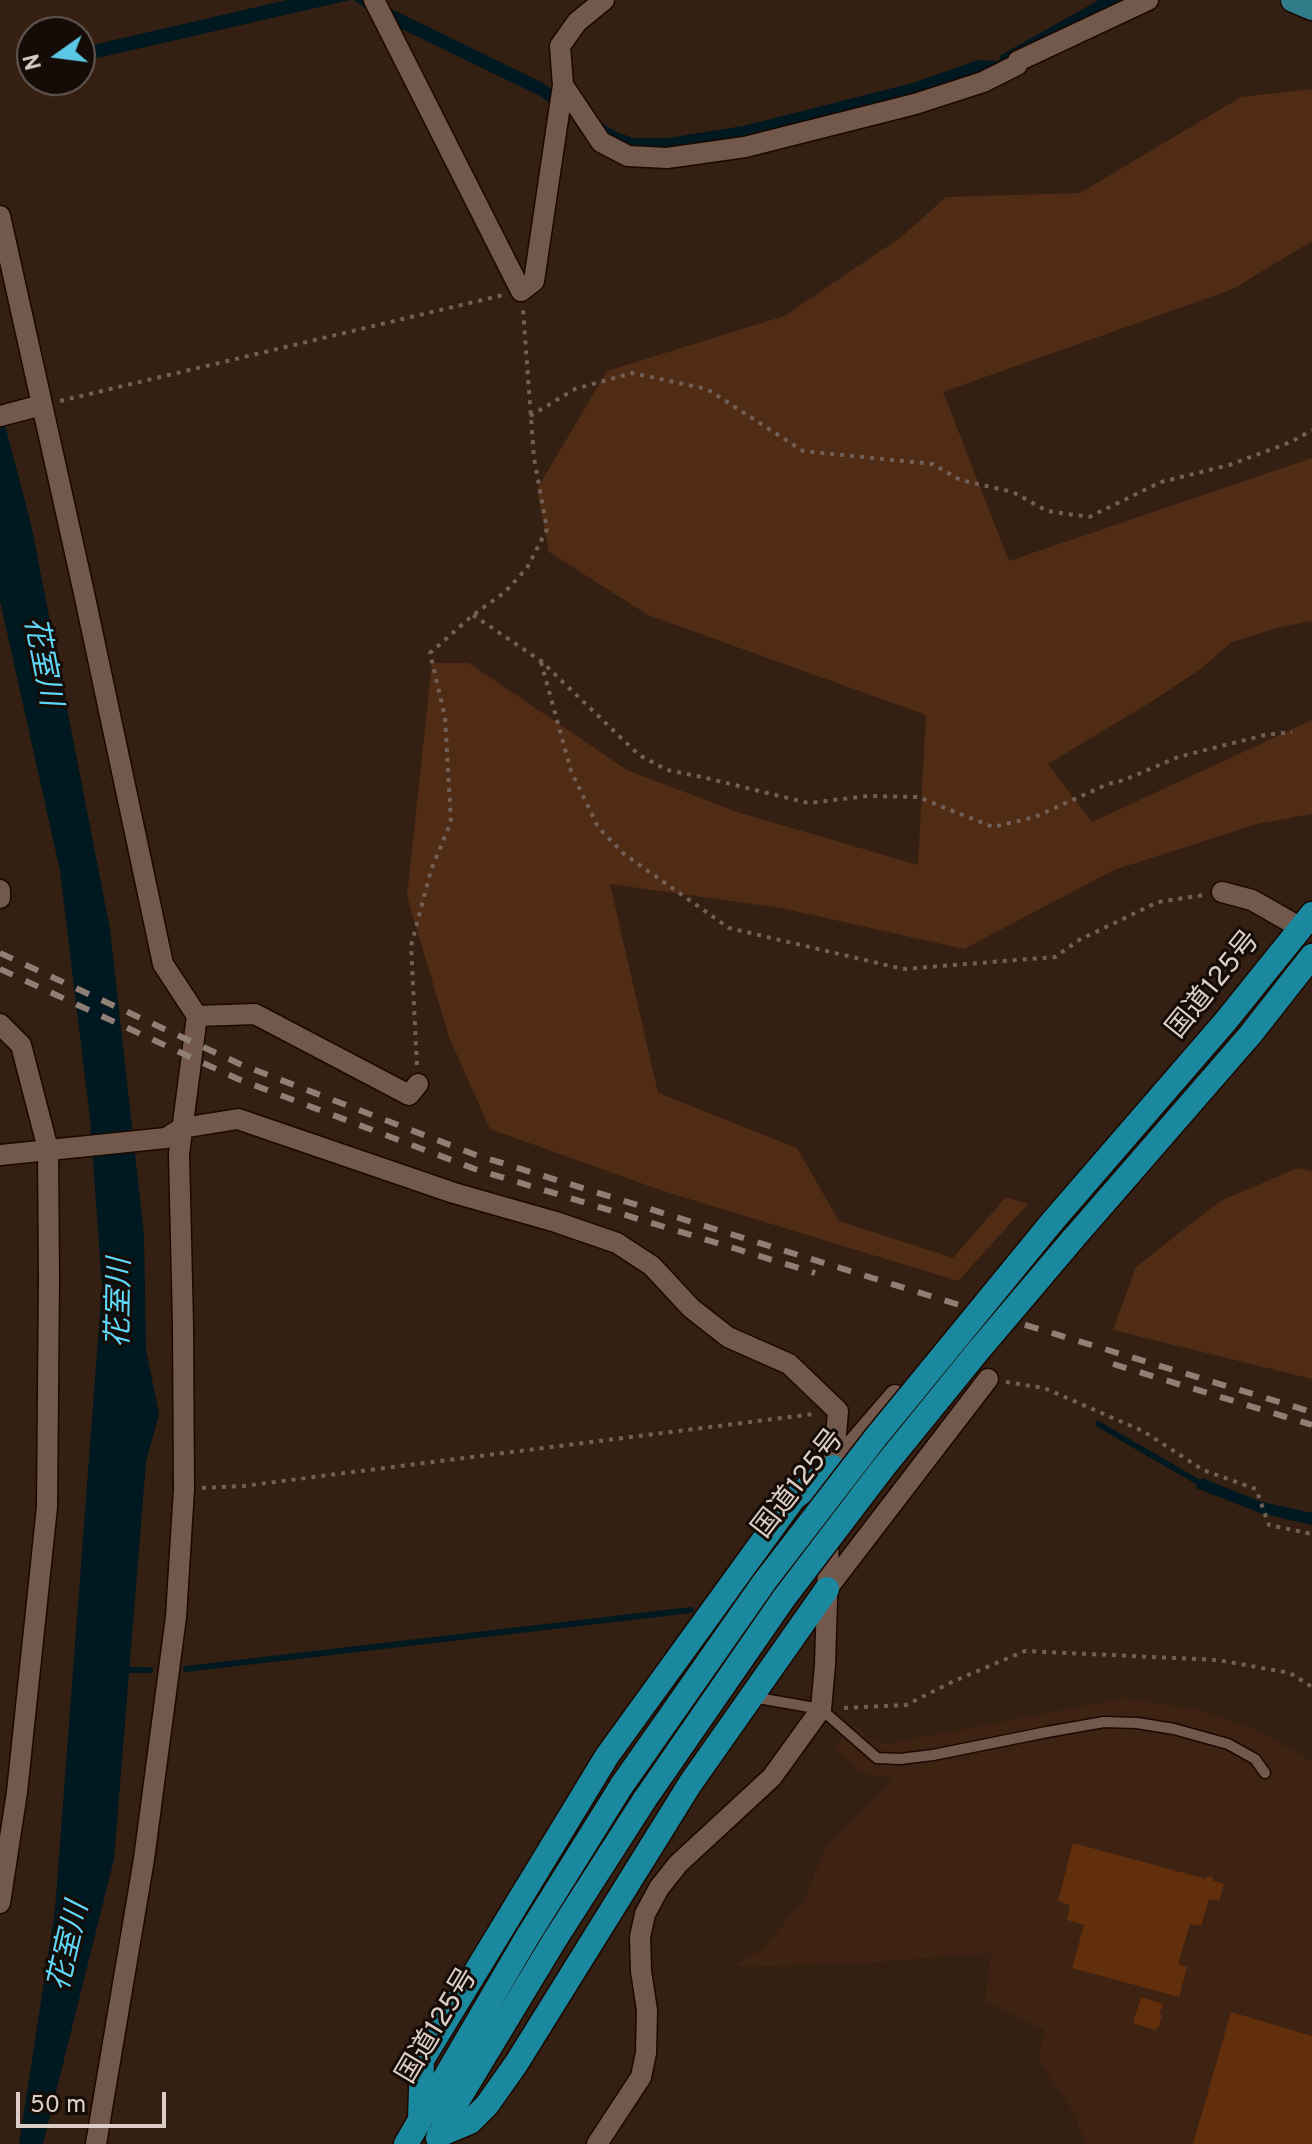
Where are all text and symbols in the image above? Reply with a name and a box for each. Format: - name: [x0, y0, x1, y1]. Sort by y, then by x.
- north arrow: [16, 16, 96, 96]
- text: N: [19, 51, 49, 72]
- water label: 花室川: [14, 614, 66, 710]
- street label: 国道125号: [1161, 925, 1269, 1047]
- water label: 花室川: [103, 1258, 141, 1348]
- street label: 国道125号: [747, 1424, 853, 1546]
- water label: 花室川: [43, 1899, 99, 1995]
- street label: 国道125号: [391, 1963, 487, 2091]
- scale bar: [20, 2076, 170, 2126]
- text: 50 m: [30, 2091, 86, 2121]

